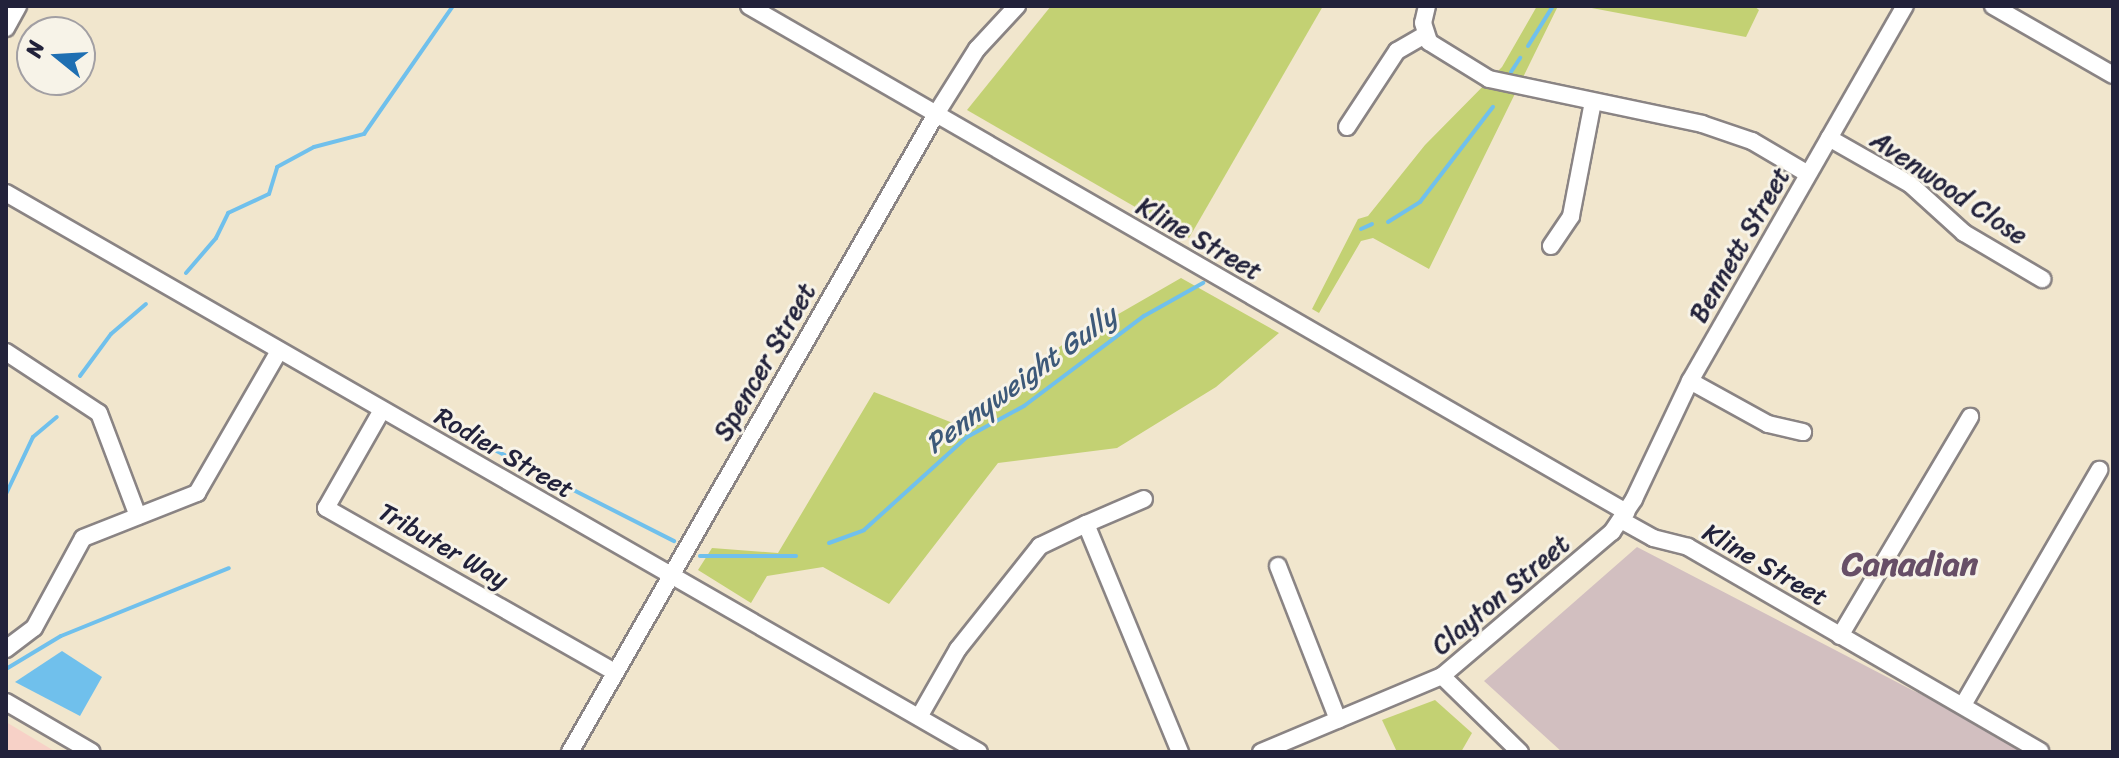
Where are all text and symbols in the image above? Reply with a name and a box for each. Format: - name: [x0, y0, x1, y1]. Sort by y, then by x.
- north arrow: [16, 16, 96, 96]
- text: N: [14, 36, 56, 62]
- street label: Avenwood Close: [1864, 124, 2034, 252]
- street label: Bennett Street: [1683, 161, 1797, 329]
- street label: Kline Street: [1131, 190, 1267, 288]
- street label: Spencer Street: [707, 278, 823, 446]
- water label: Pennyweight Gully: [919, 299, 1123, 461]
- street label: Rodier Street: [429, 401, 579, 505]
- street label: Tributer Way: [373, 496, 513, 596]
- street label: Kline Street: [1697, 516, 1833, 614]
- street label: Clayton Street: [1426, 528, 1576, 662]
- district label: Canadian: [1842, 545, 1978, 585]

